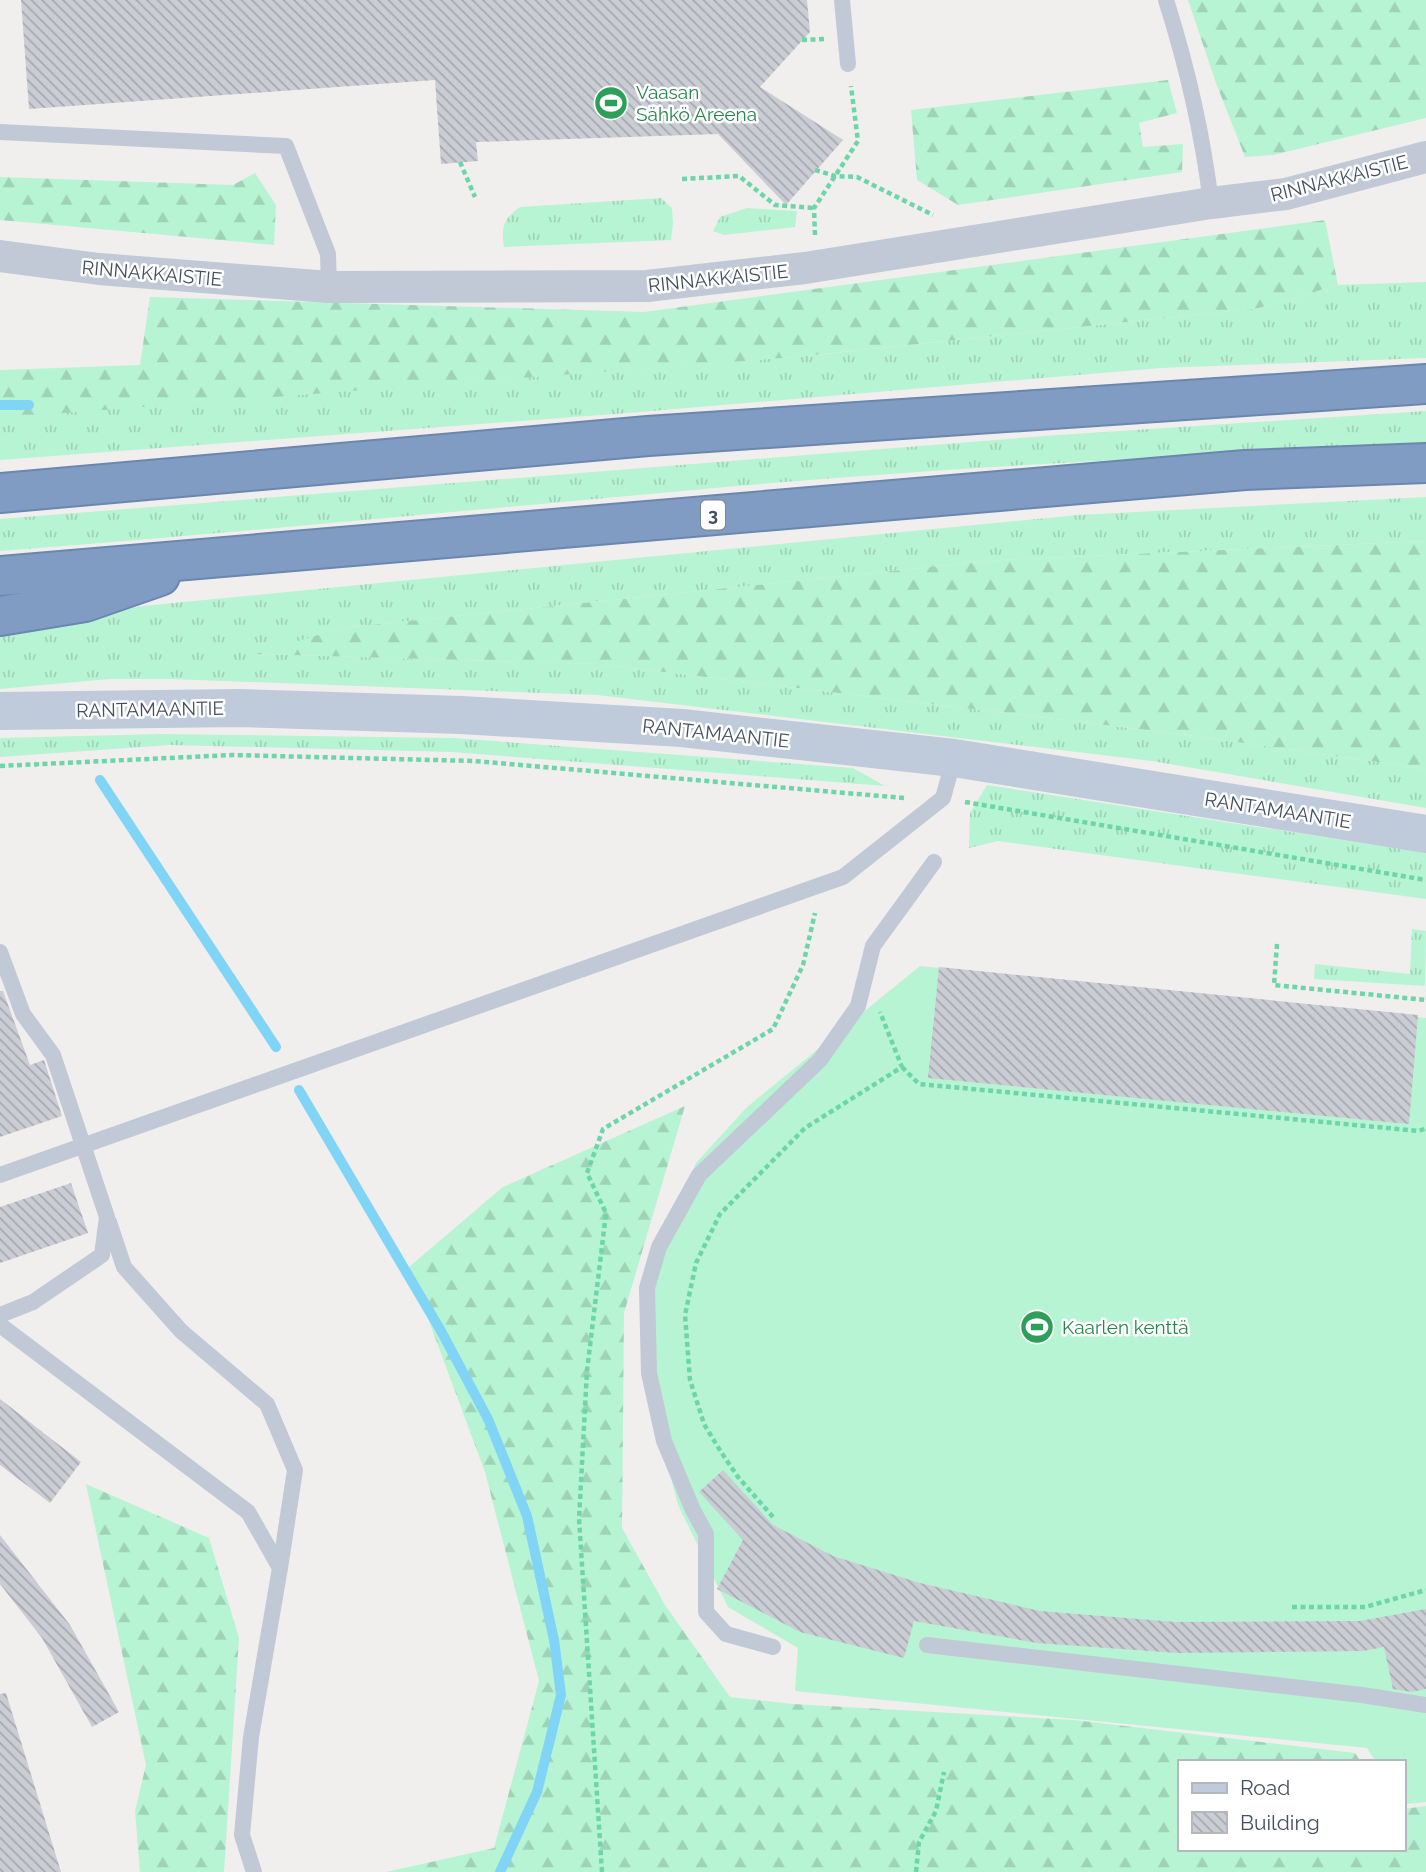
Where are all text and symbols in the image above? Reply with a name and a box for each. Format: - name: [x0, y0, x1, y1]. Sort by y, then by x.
- place label: Vaasan Sähkö Areena: [636, 81, 757, 125]
- sports icon: Vaasan Sähkö Areena: [592, 84, 630, 122]
- street label: RINNAKKAISTIE: [1268, 150, 1410, 206]
- street label: RINNAKKAISTIE: [81, 256, 223, 290]
- street label: RINNAKKAISTIE: [647, 260, 789, 296]
- road number: 3: [701, 500, 725, 530]
- street label: RANTAMAANTIE: [76, 697, 224, 721]
- street label: RANTAMAANTIE: [641, 714, 791, 752]
- street label: RANTAMAANTIE: [1203, 788, 1353, 832]
- sports icon: Kaarlen kenttä: [1018, 1308, 1056, 1346]
- place label: Kaarlen kenttä: [1062, 1316, 1189, 1338]
- legend: [1178, 1760, 1405, 1851]
- text: Road: [1240, 1775, 1290, 1800]
- text: Building: [1240, 1810, 1320, 1835]

